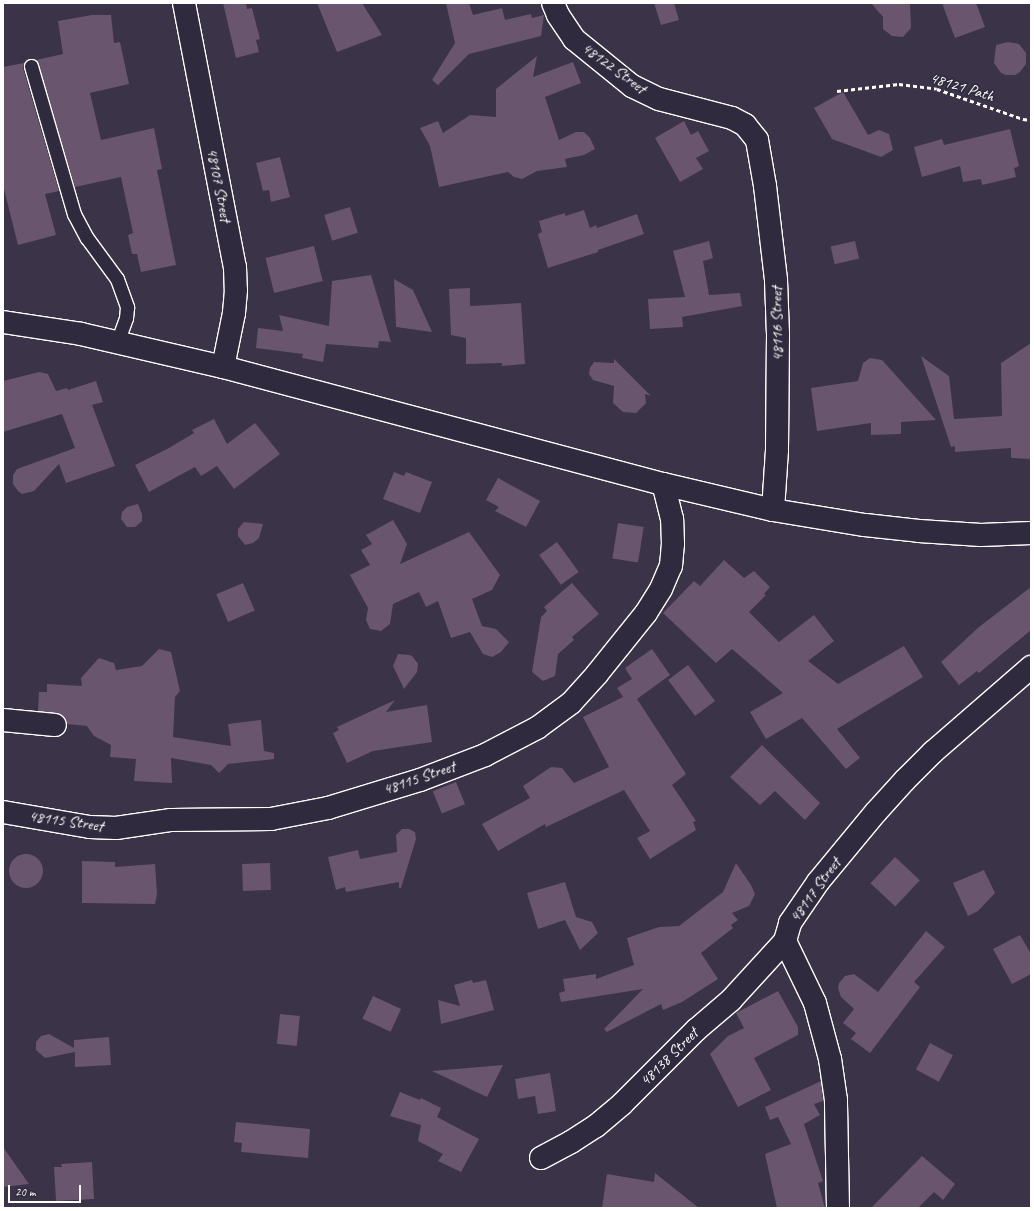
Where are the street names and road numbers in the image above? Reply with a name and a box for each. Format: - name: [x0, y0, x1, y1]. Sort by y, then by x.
- street label: 48122 Street: [578, 38, 650, 98]
- street label: 48121 Path: [928, 68, 996, 106]
- street label: 48107 Street: [202, 146, 236, 224]
- street label: 48116 Street: [767, 286, 787, 362]
- street label: 48115 Street: [381, 757, 457, 799]
- street label: 48115 Street: [28, 806, 104, 836]
- street label: 48117 Street: [785, 854, 845, 926]
- street label: 48138 Street: [636, 1024, 702, 1090]

